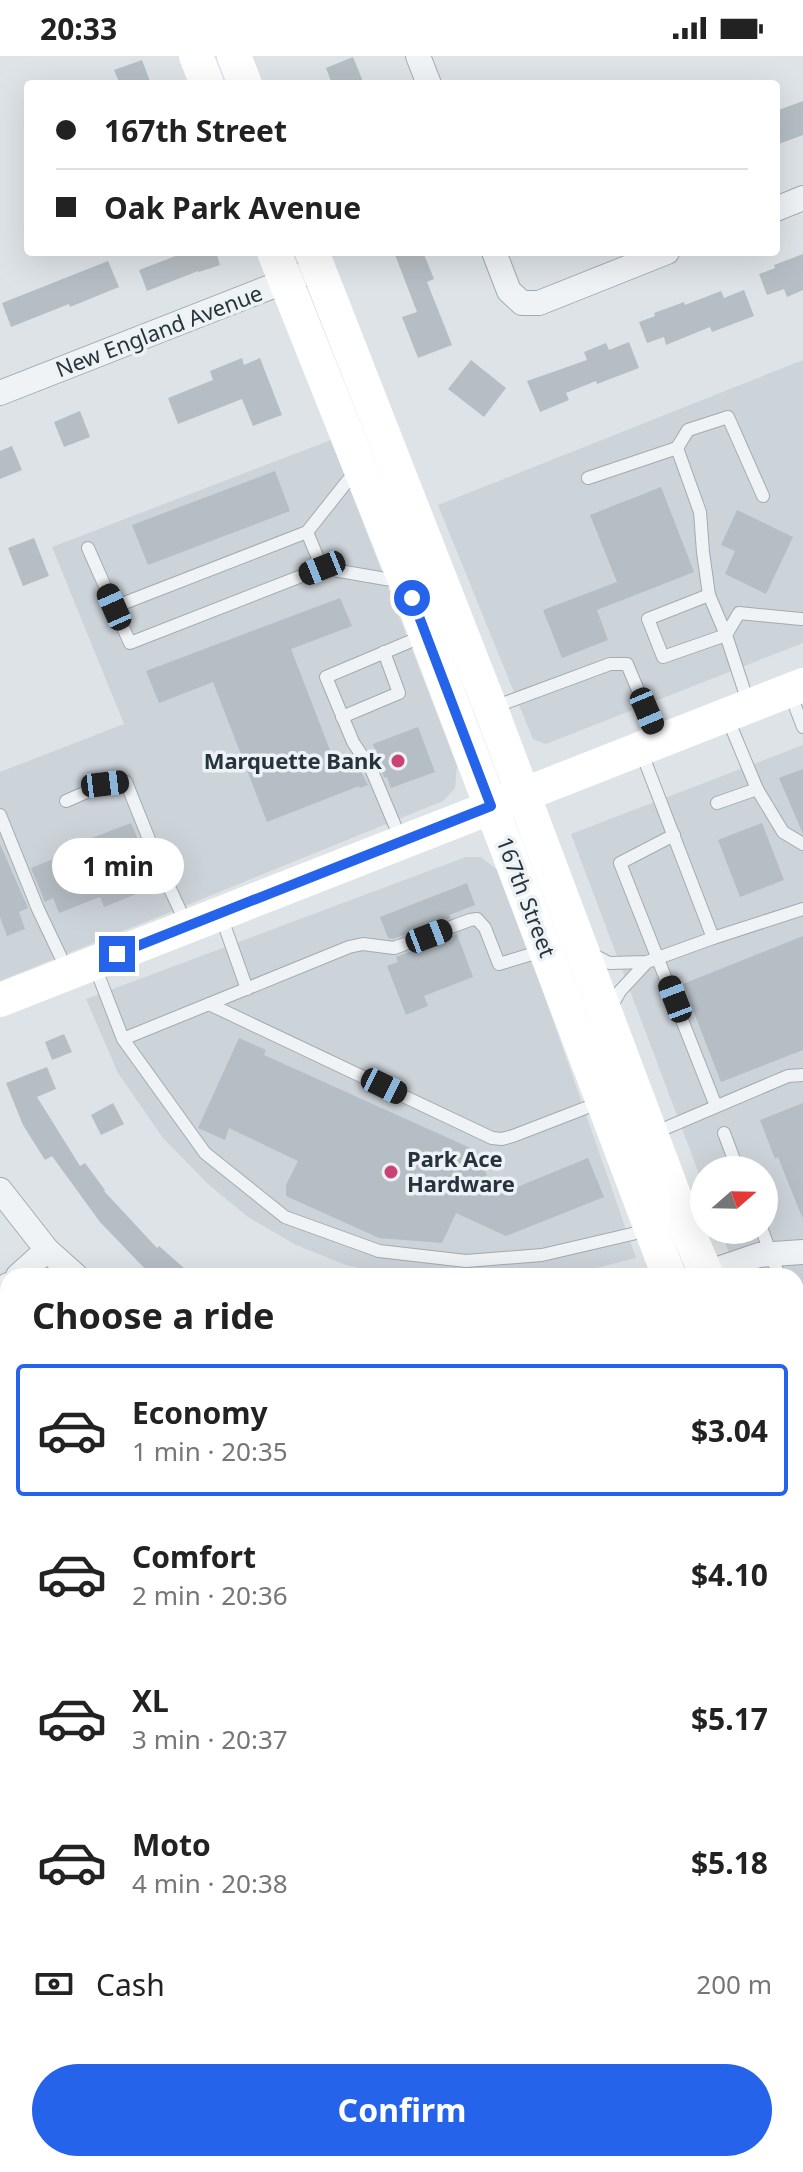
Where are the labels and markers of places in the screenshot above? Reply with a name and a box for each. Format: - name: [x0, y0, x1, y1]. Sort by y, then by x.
- place label: Marquette Bank: [204, 745, 382, 775]
- marker: Marquette Bank: [389, 752, 407, 770]
- place label: Park Ace Hardware: [407, 1143, 515, 1198]
- marker: Park Ace Hardware: [382, 1163, 400, 1181]

